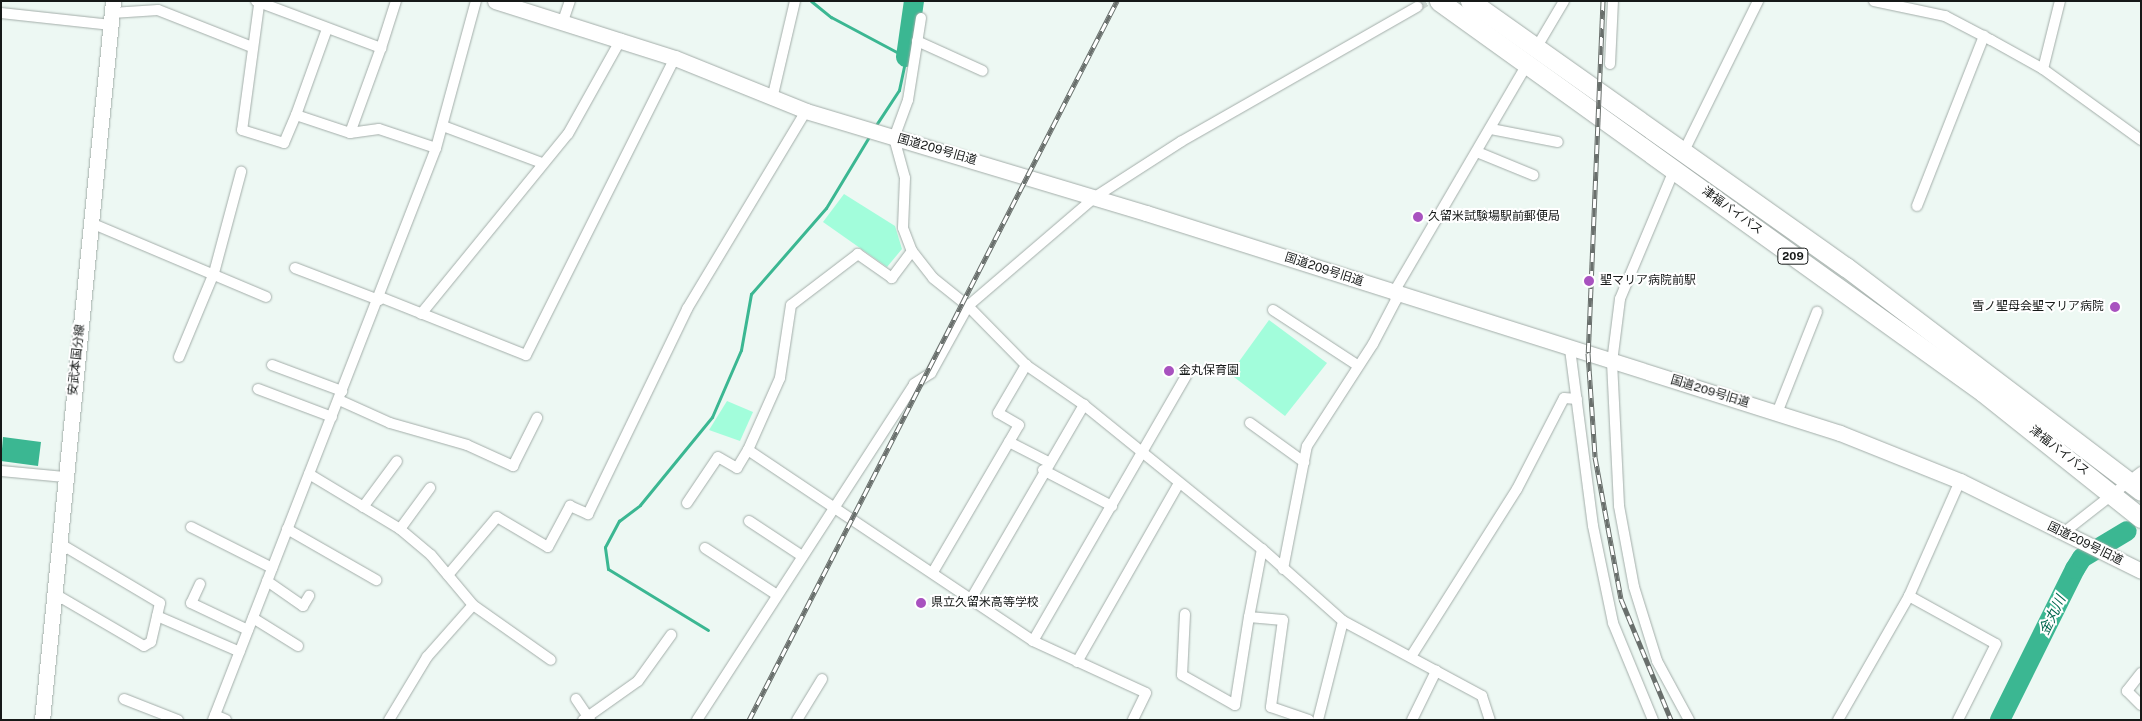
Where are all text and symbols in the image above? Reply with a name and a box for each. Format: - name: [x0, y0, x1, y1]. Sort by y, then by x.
- street label: 国道209号旧道: [896, 132, 978, 168]
- street label: 津福バイパス: [1699, 184, 1765, 238]
- place label: 久留米試験場駅前郵便局: [1428, 210, 1560, 224]
- marker: 久留米試験場駅前郵便局: [1412, 211, 1424, 223]
- road number: 209: [1777, 248, 1809, 264]
- street label: 国道209号旧道: [1283, 250, 1365, 290]
- marker: 聖マリア病院前駅: [1582, 274, 1596, 288]
- place label: 聖マリア病院前駅: [1600, 274, 1696, 288]
- place label: 雪ノ聖母会聖マリア病院: [1972, 300, 2104, 314]
- marker: 雪ノ聖母会聖マリア病院: [2108, 300, 2122, 314]
- street label: 安武本国分線: [66, 323, 88, 397]
- place label: 金丸保育園: [1179, 364, 1239, 378]
- marker: 金丸保育園: [1163, 365, 1175, 377]
- street label: 国道209号旧道: [1669, 373, 1751, 411]
- street label: 津福バイパス: [2026, 423, 2092, 479]
- street label: 国道209号旧道: [2045, 520, 2125, 568]
- water label: 金丸川: [2035, 592, 2069, 638]
- place label: 県立久留米高等学校: [931, 596, 1039, 610]
- marker: 県立久留米高等学校: [915, 597, 927, 609]

